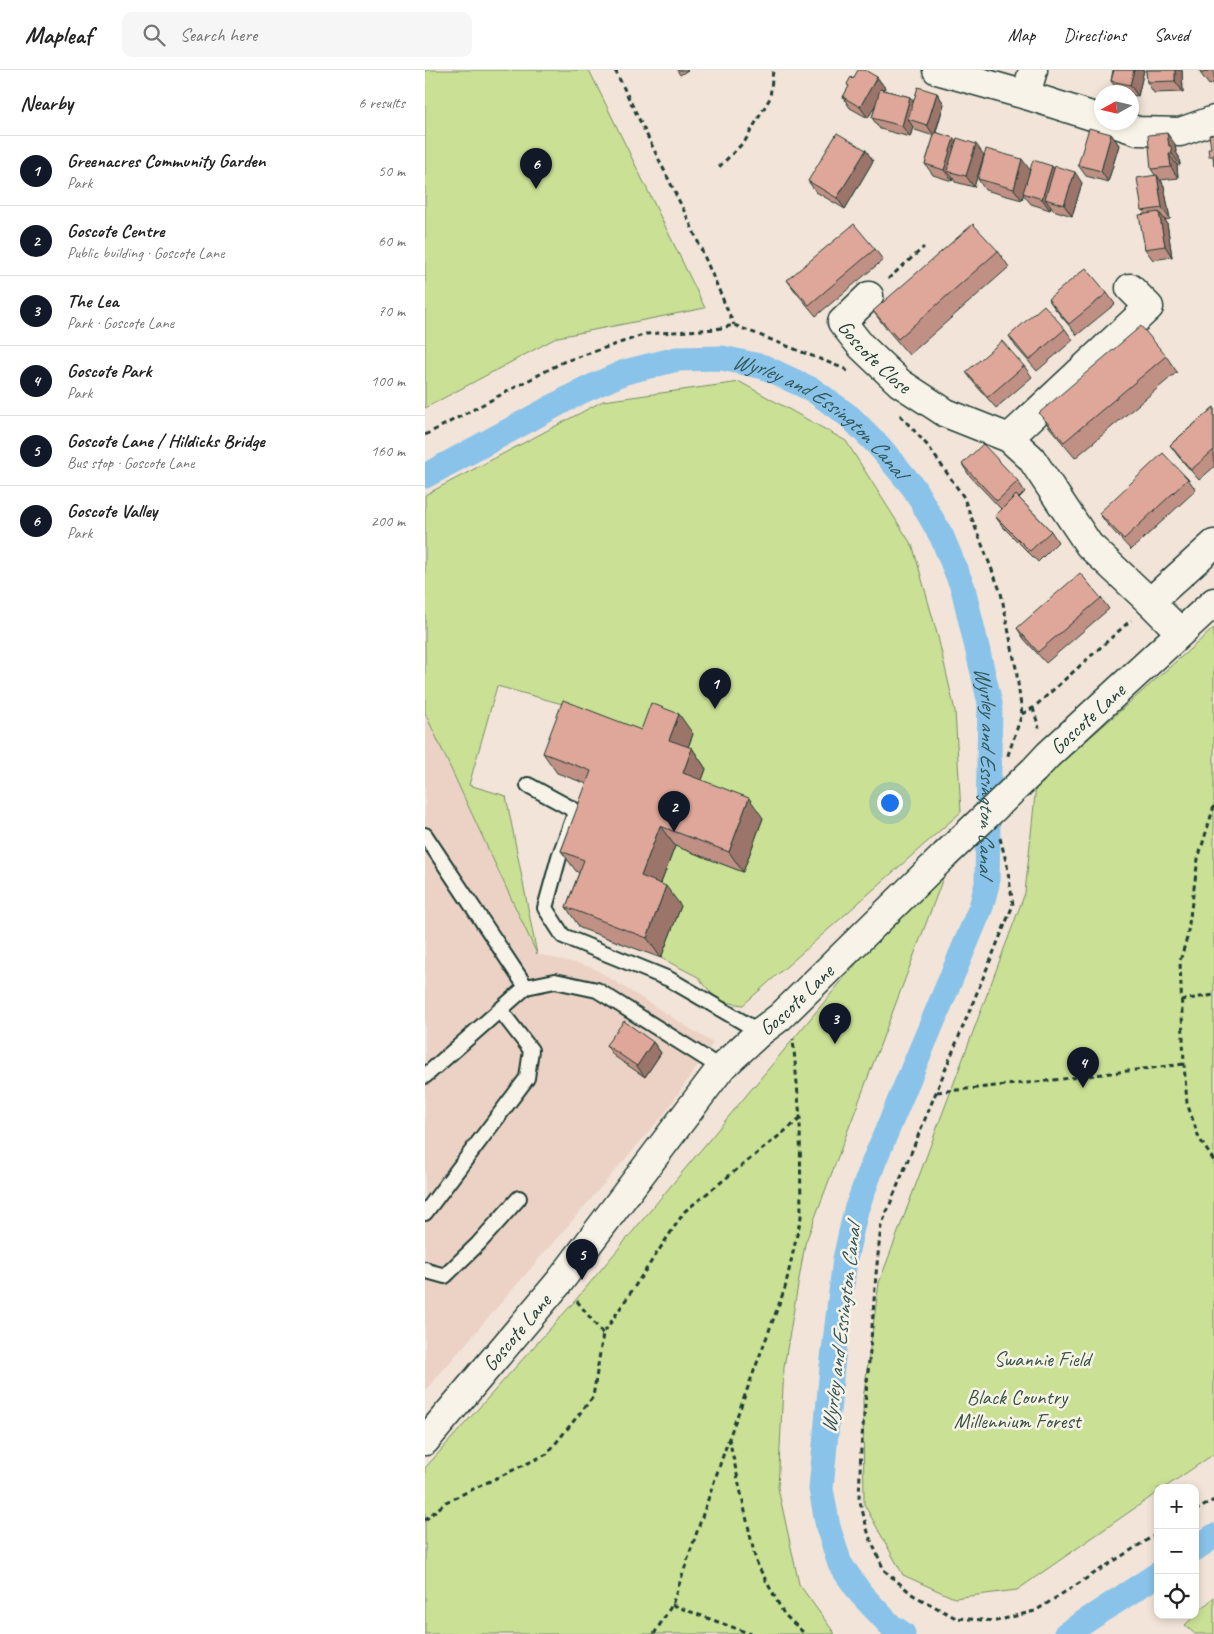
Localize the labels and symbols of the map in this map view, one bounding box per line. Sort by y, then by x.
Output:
north arrow [1094,85,1139,130]
pin: 6 [520,148,552,189]
street label: Goscote Close [832,315,916,400]
water label: Wyrley and Essington Canal [730,348,917,489]
water label: Wyrley and Essington Canal [967,664,1004,883]
pin: 1 [699,668,731,709]
street label: Goscote Lane [1044,677,1131,760]
your location [877,790,903,816]
pin: 2 [658,791,690,832]
street label: Goscote Lane [754,958,840,1041]
pin: 3 [819,1003,851,1044]
pin: 4 [1067,1047,1099,1088]
water label: Wyrley and Essington Canal [814,1216,869,1435]
pin: 5 [566,1239,598,1280]
street label: Goscote Lane [477,1288,557,1376]
park label: Swannie Field [994,1346,1094,1372]
park label: Black Country Millennium Forest [954,1384,1082,1434]

